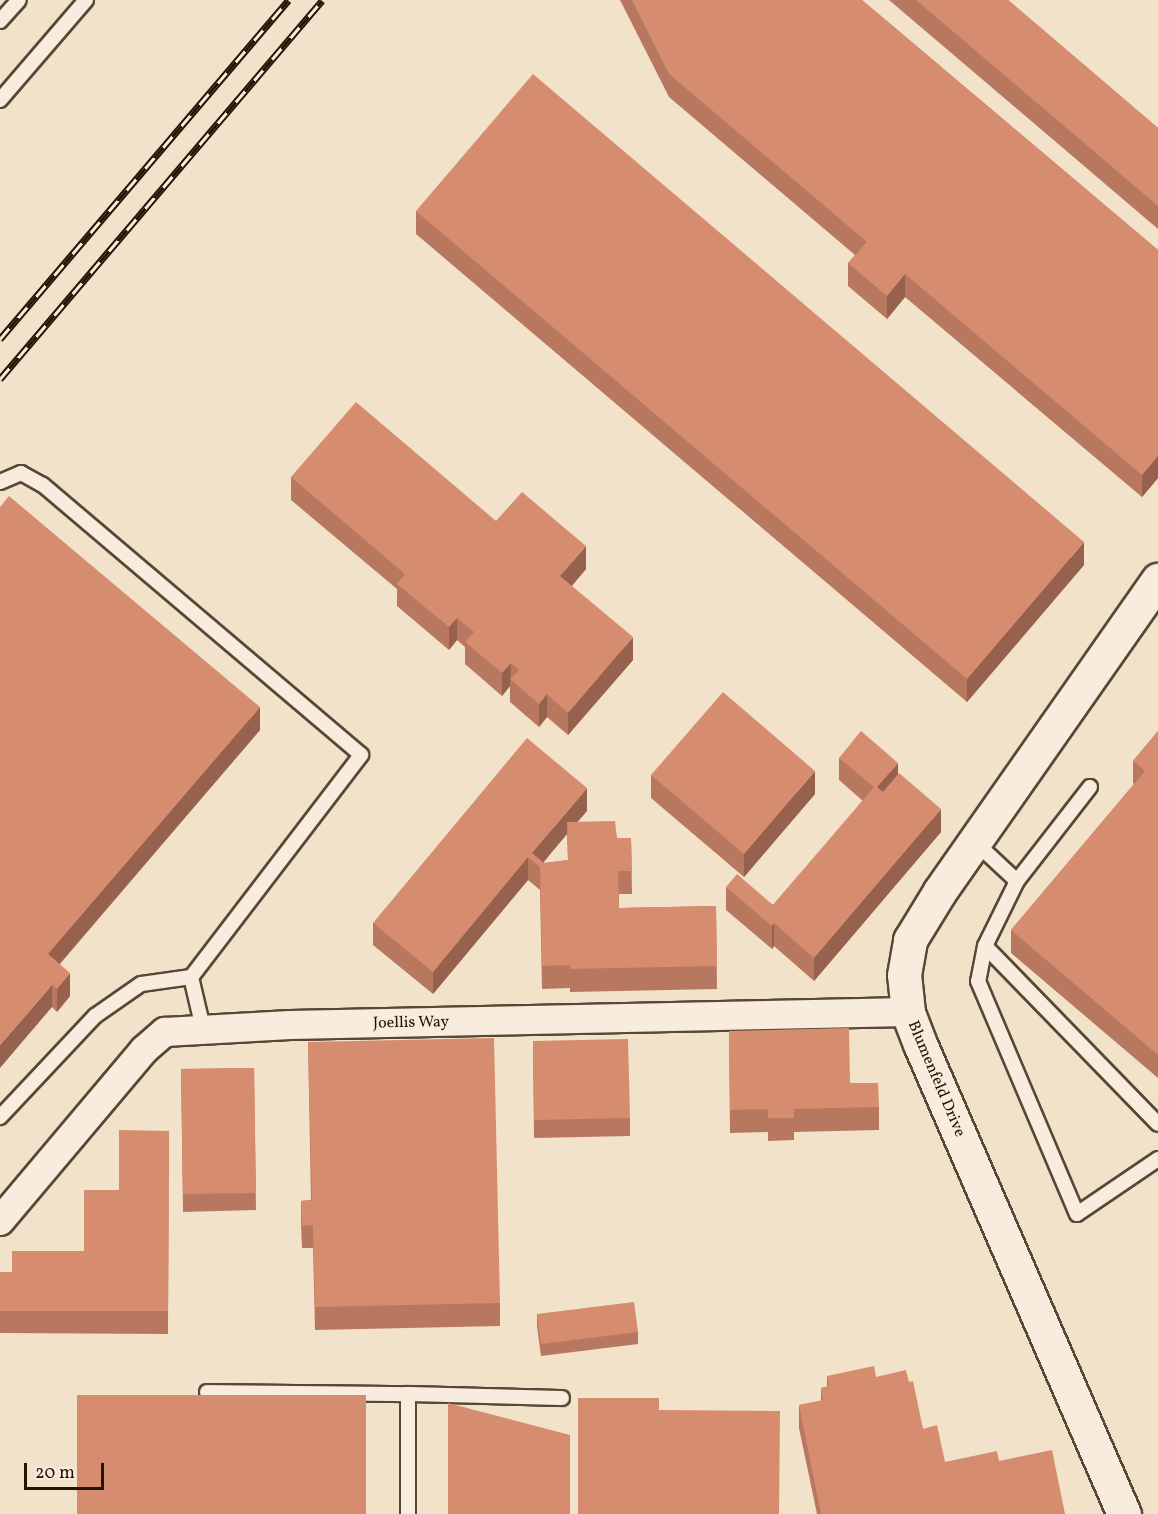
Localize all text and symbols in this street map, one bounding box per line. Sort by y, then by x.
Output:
street label: Joellis Way [372,1013,450,1033]
street label: Blumenfeld Drive [903,1018,969,1140]
scale bar [27,1451,106,1489]
text: 20 m [35,1461,75,1486]

